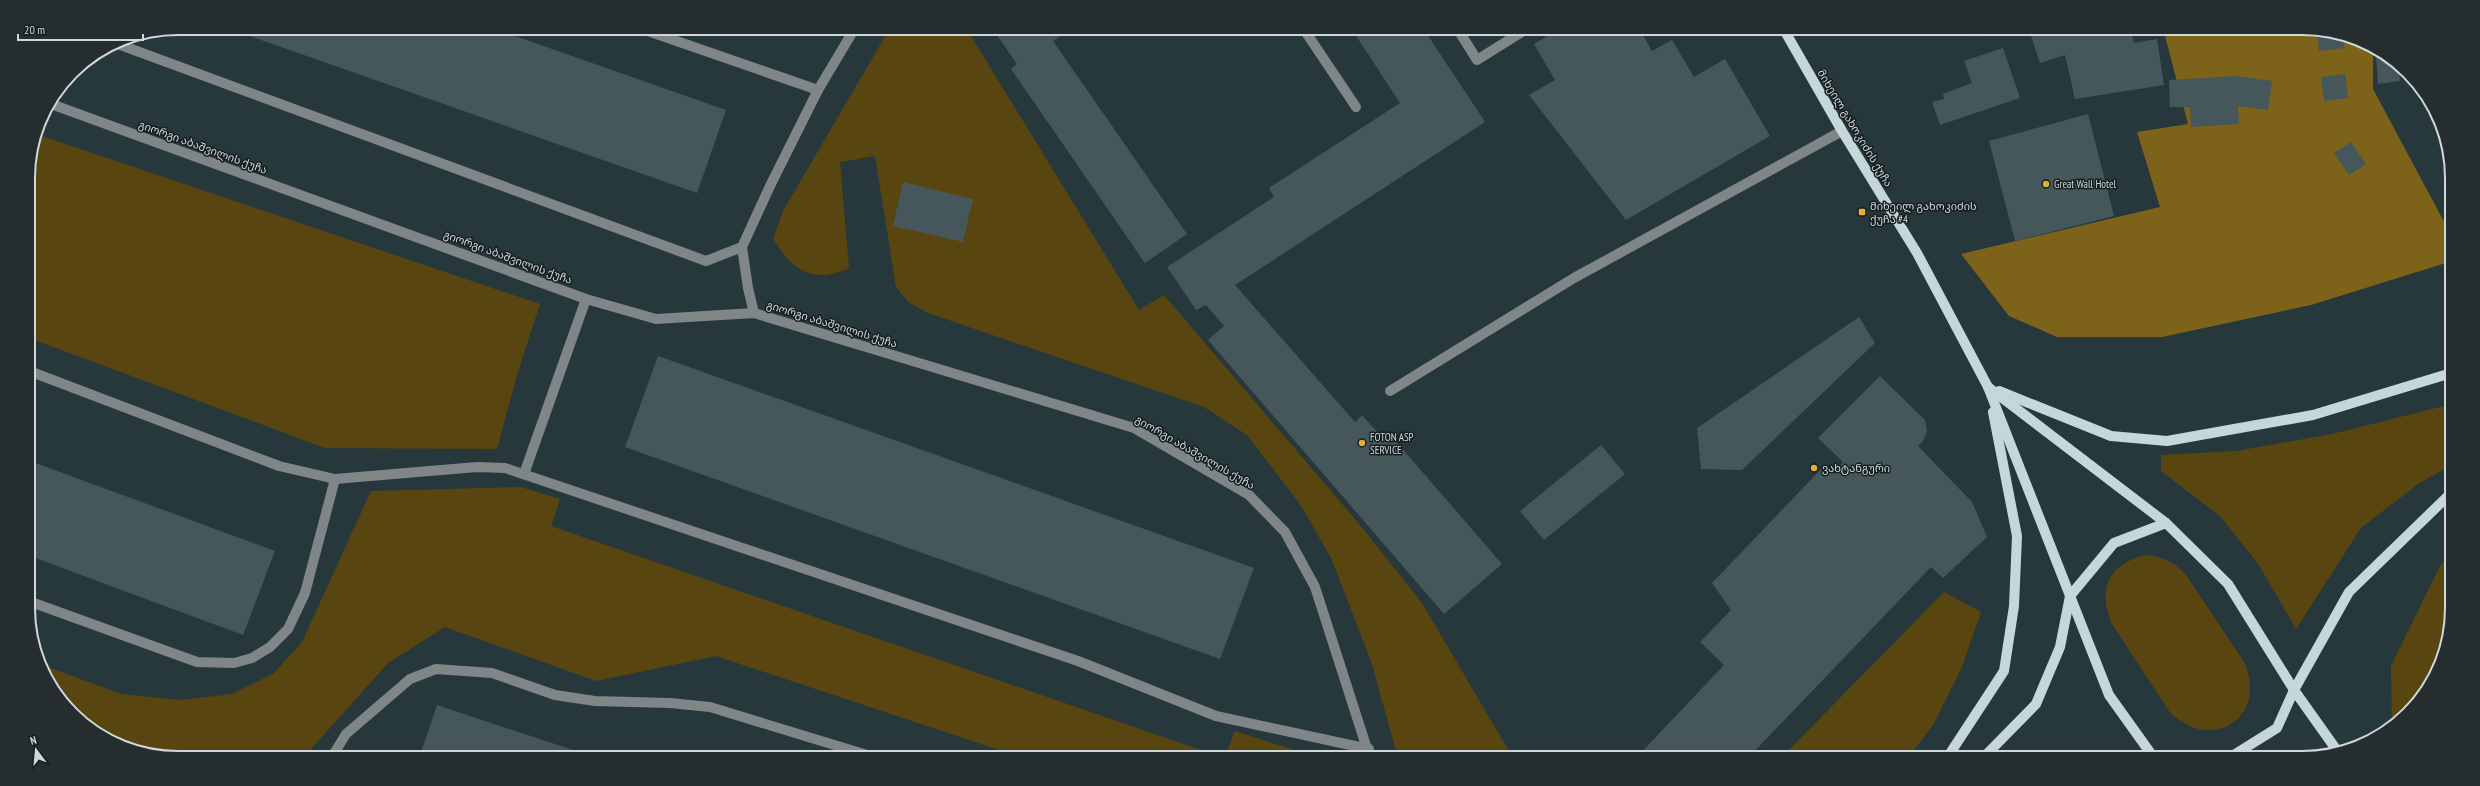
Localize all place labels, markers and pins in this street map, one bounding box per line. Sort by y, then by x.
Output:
place label: Great Wall Hotel [2054,177,2117,191]
marker: Great Wall Hotel [2041,179,2051,189]
place label: მიხეილ გახოკიძის ქუჩა #4 [1870,199,1977,226]
marker: მიხეილ გახოკიძის ქუჩა #4 [1857,207,1867,217]
place label: FOTON ASP SERVICE [1370,430,1414,457]
marker: FOTON ASP SERVICE [1357,438,1367,448]
place label: ვახტანგური [1822,461,1890,475]
marker: ვახტანგური [1809,463,1819,473]

